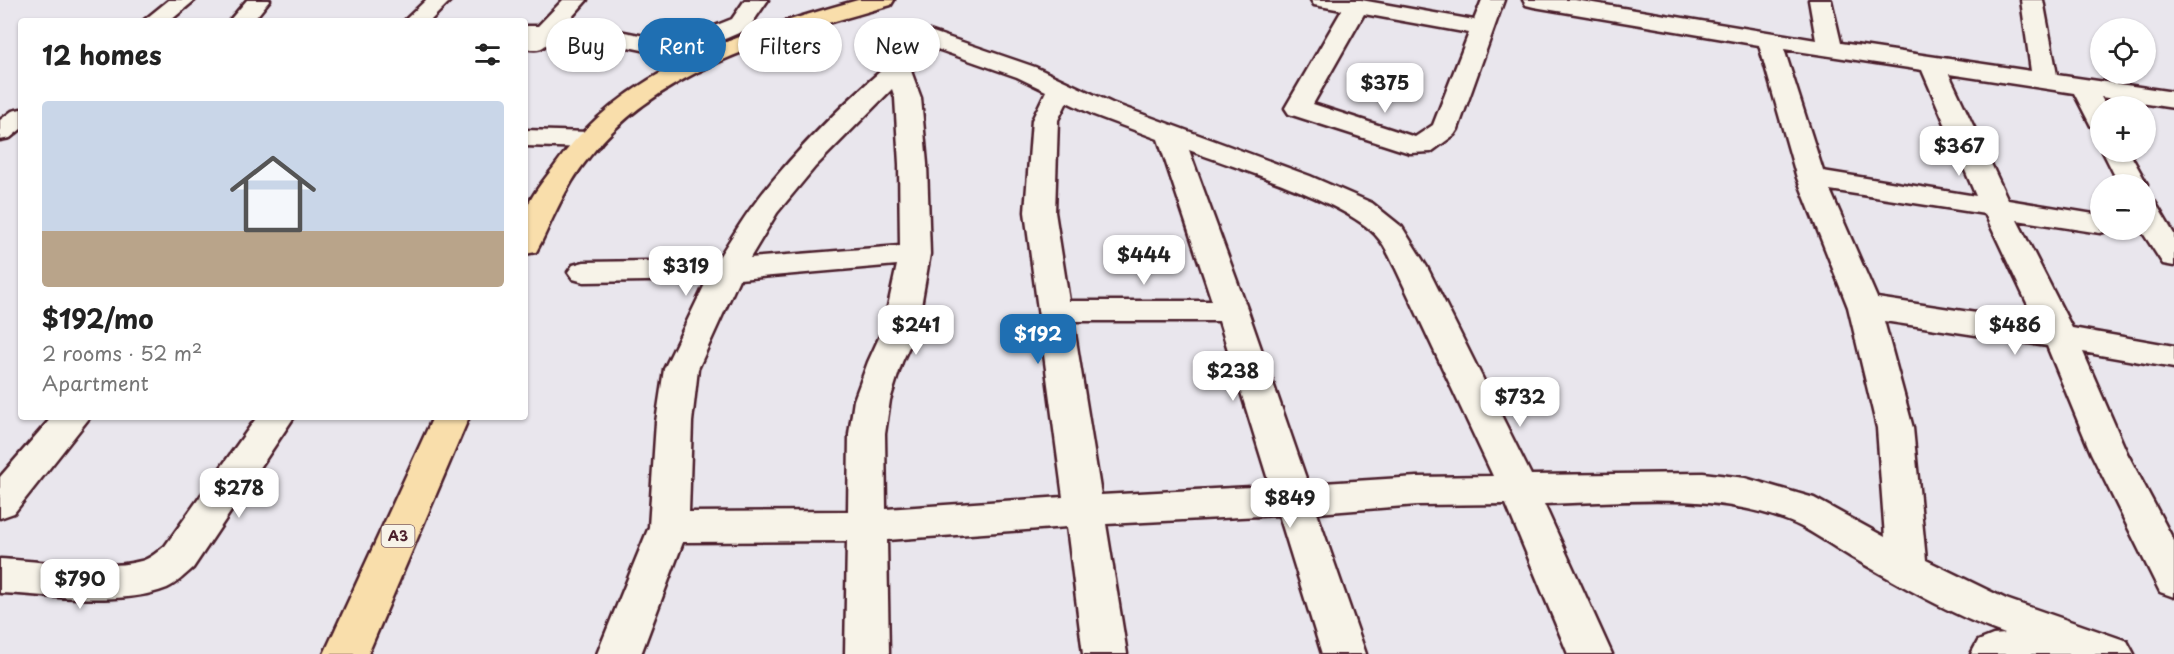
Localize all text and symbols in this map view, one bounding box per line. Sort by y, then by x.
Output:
chip: Buy [546,18,626,72]
chip: Rent [638,18,726,72]
chip: Filters [738,18,842,72]
chip: New [854,18,940,72]
map controls [2090,18,2156,240]
button: locate [2090,18,2156,84]
text: 12 homes [42,35,162,74]
icon: filters [471,38,504,71]
pin: $375 [1349,63,1421,114]
text: $375 [1361,67,1409,97]
button: + [2090,96,2156,162]
pin: $367 [1923,126,1995,177]
text: $367 [1934,130,1984,160]
icon: home [219,140,327,248]
button: − [2090,174,2156,240]
pin: $444 [1108,235,1180,286]
text: $444 [1117,239,1171,269]
pin: $319 [650,246,722,297]
text: $319 [663,250,709,280]
text: $192/mo [42,299,154,338]
pin: $241 [880,305,952,356]
pin: $486 [1979,305,2051,356]
text: $241 [892,309,940,339]
text: $486 [1989,309,2041,339]
pin: $192 [1002,314,1074,365]
text: $192 [1014,318,1062,348]
text: 2 rooms · 52 m² [42,338,202,368]
pin: $238 [1197,351,1269,402]
text: $238 [1207,355,1259,385]
text: Apartment [42,368,149,398]
pin: $732 [1484,377,1556,428]
text: $732 [1495,381,1545,411]
pin: $278 [203,468,275,519]
text: $278 [214,472,264,502]
pin: $849 [1254,478,1326,529]
text: $849 [1265,482,1315,512]
road number: A3 [382,525,414,547]
pin: $790 [44,559,116,610]
text: $790 [54,563,106,593]

